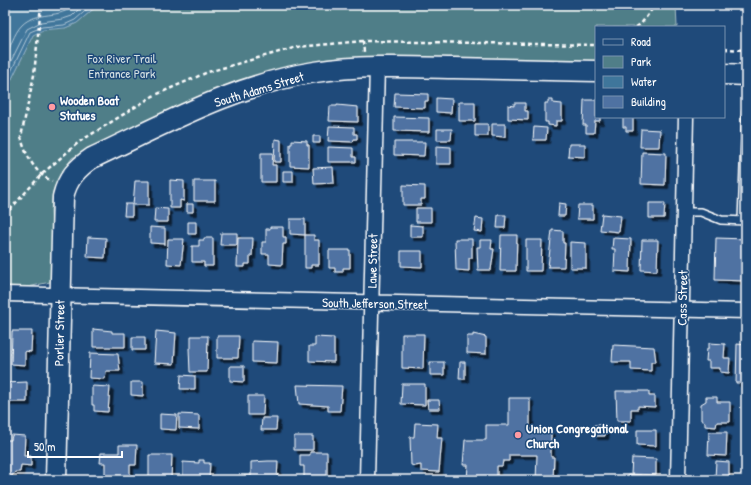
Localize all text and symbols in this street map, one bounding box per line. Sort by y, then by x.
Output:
legend [595,26,725,118]
text: Road [631,33,651,50]
park label: Fox River Trail Entrance Park [87,49,157,82]
text: Park [631,53,651,70]
street label: South Adams Street [212,67,307,111]
text: Water [631,73,657,90]
place label: Wooden Boat Statues [60,91,120,124]
text: Building [631,93,666,110]
marker: Wooden Boat Statues [47,102,57,112]
street label: Lawe Street [363,233,381,288]
street label: Cass Street [673,270,691,326]
street label: South Jefferson Street [322,293,429,313]
street label: Porlier Street [49,299,69,366]
place label: Union Congregational Church [526,419,629,452]
marker: Union Congregational Church [513,430,523,440]
scale bar [28,433,122,459]
text: 50 m [34,438,55,455]

